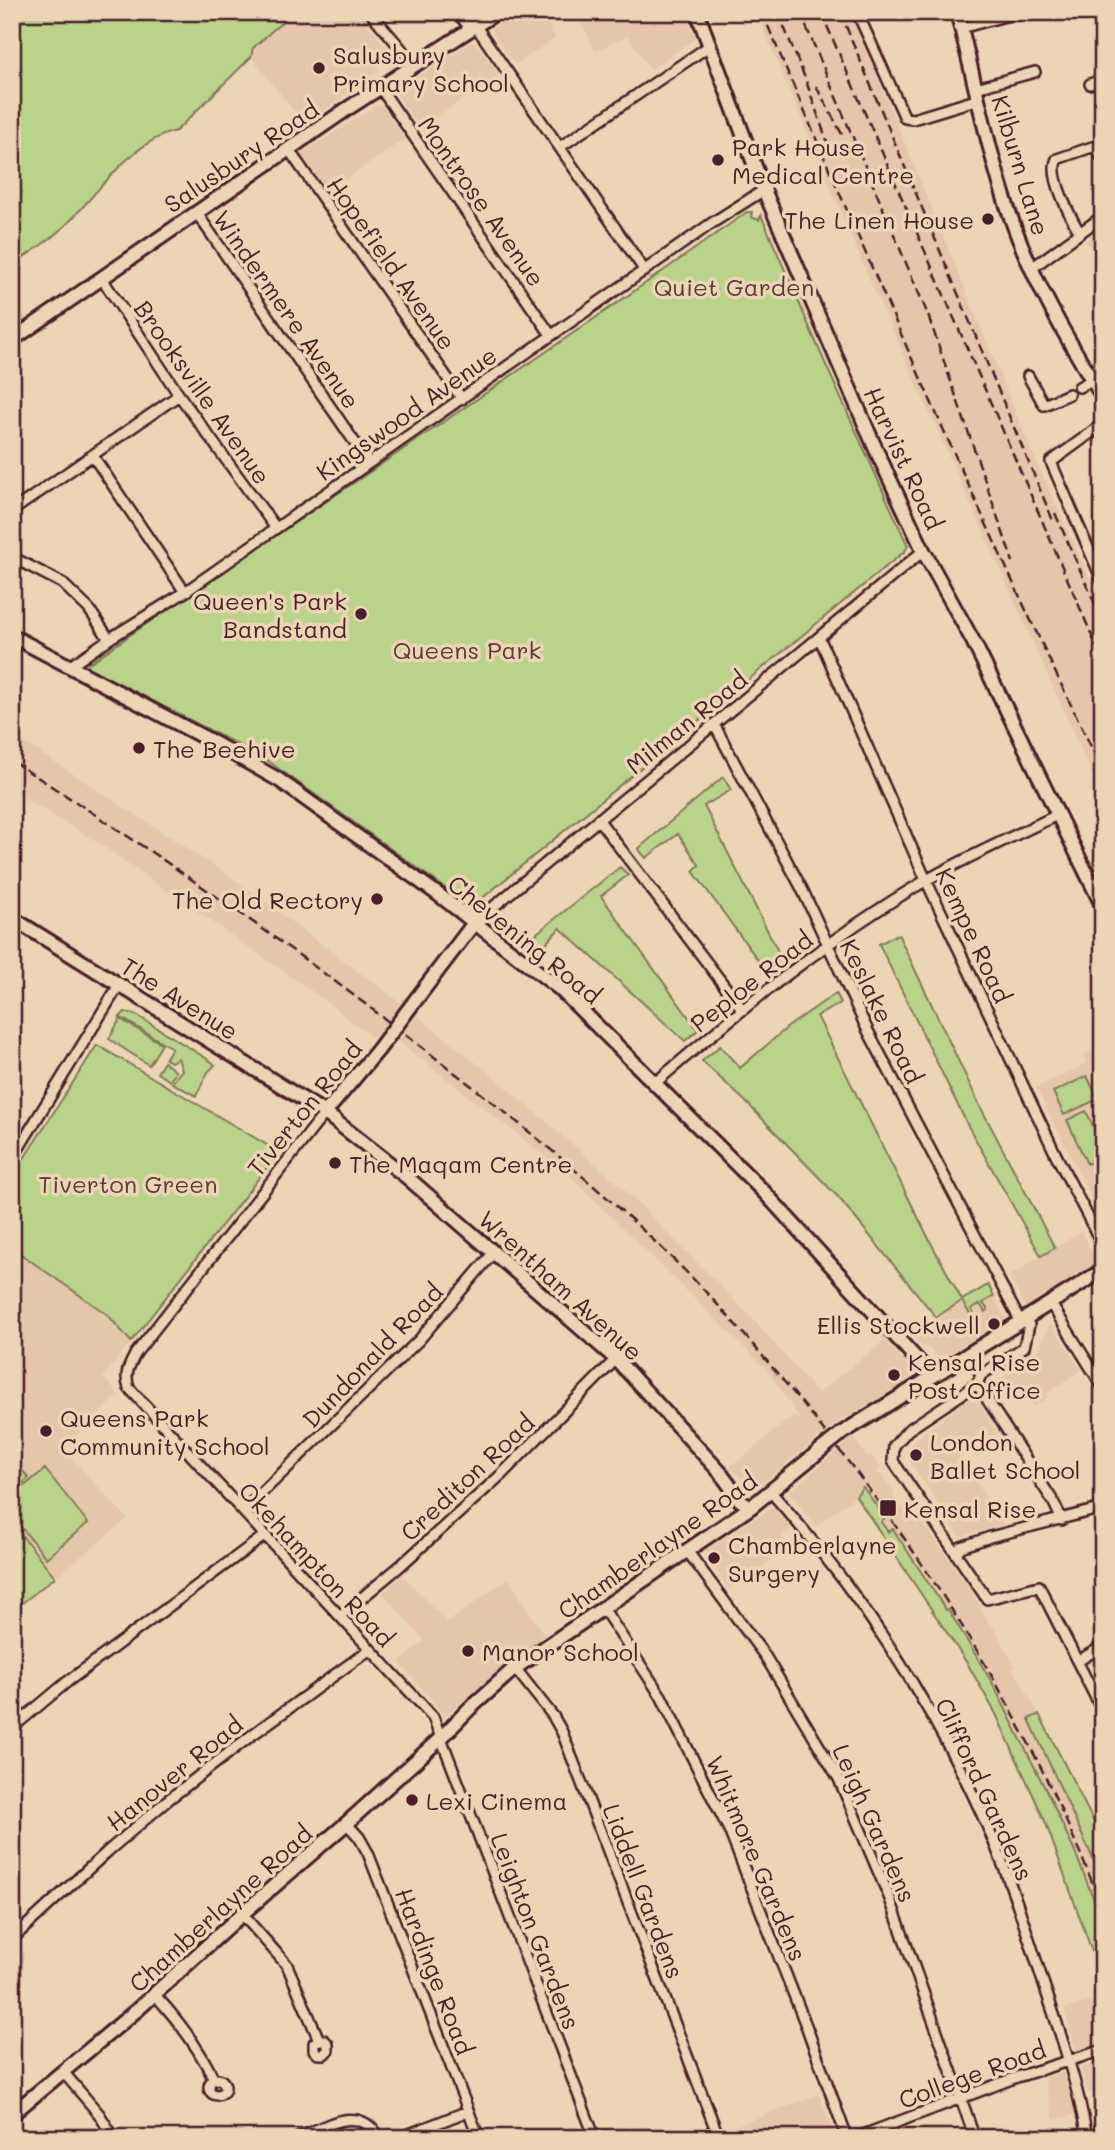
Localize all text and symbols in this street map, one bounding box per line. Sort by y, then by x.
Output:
place label: Salusbury Primary School [333,39,509,98]
marker: Salusbury Primary School [311,60,327,76]
street label: Kilburn Lane [985,91,1057,239]
street label: Salusbury Road [158,93,324,219]
street label: Montrose Avenue [412,110,552,292]
place label: Park House Medical Centre [732,131,914,190]
marker: Park House Medical Centre [710,152,726,168]
street label: Hopefield Avenue [321,170,463,356]
street label: Windermere Avenue [207,204,367,414]
place label: The Linen House [784,204,974,235]
marker: The Linen House [980,211,996,227]
park label: Quiet Garden [654,271,814,302]
street label: Brooksville Avenue [128,294,278,490]
street label: Kingswood Avenue [310,339,502,487]
street label: Harvist Road [857,382,951,534]
place label: Queen's Park Bandstand [193,585,347,644]
marker: Queen's Park Bandstand [353,606,369,622]
park label: Queens Park [393,634,541,665]
street label: Milman Road [619,664,753,780]
place label: The Beehive [153,733,296,764]
marker: The Beehive [131,740,147,756]
street label: Kempe Road [929,862,1019,1008]
street label: Chevening Road [442,868,608,1010]
place label: The Old Rectory [172,884,363,915]
marker: The Old Rectory [369,891,385,907]
street label: Peploe Road [684,924,818,1038]
street label: Keslake Road [834,934,930,1088]
street label: The Avenue [116,950,244,1046]
street label: Tiverton Road [240,1034,368,1182]
place label: The Maqam Centre [349,1148,572,1179]
marker: The Maqam Centre [327,1155,343,1171]
park label: Tiverton Green [39,1168,217,1199]
street label: Wrentham Avenue [473,1203,649,1367]
street label: Dundonald Road [295,1276,449,1434]
place label: Ellis Stockwell [817,1309,980,1340]
marker: Ellis Stockwell [986,1316,1002,1332]
place label: Kensal Rise Post Office [908,1346,1041,1405]
marker: Kensal Rise Post Office [886,1367,902,1383]
place label: Queens Park Community School [60,1402,270,1461]
street label: Crediton Road [393,1407,541,1547]
marker: Queens Park Community School [38,1423,54,1439]
place label: London Ballet School [930,1426,1081,1485]
marker: London Ballet School [908,1447,924,1463]
street label: Chamberlayne Road [551,1465,763,1625]
street label: Okehampton Road [232,1475,402,1653]
place label: Kensal Rise [904,1493,1036,1524]
marker: Kensal Rise [878,1498,898,1518]
place label: Chamberlayne Surgery [728,1529,897,1588]
marker: Chamberlayne Surgery [706,1550,722,1566]
place label: Manor School [482,1636,639,1667]
marker: Manor School [460,1643,476,1659]
street label: Clifford Gardens [929,1693,1041,1885]
street label: Hanover Road [99,1709,249,1837]
street label: Leigh Gardens [826,1739,924,1907]
street label: Whitmore Gardens [700,1751,814,1965]
place label: Lexi Cinema [426,1785,567,1816]
marker: Lexi Cinema [404,1792,420,1808]
street label: Liddell Gardens [596,1799,692,1983]
street label: Chamberlayne Road [122,1817,318,1999]
street label: Leighton Gardens [484,1828,588,2034]
street label: Hardinge Road [389,1883,481,2059]
street label: College Road [894,2033,1050,2115]

